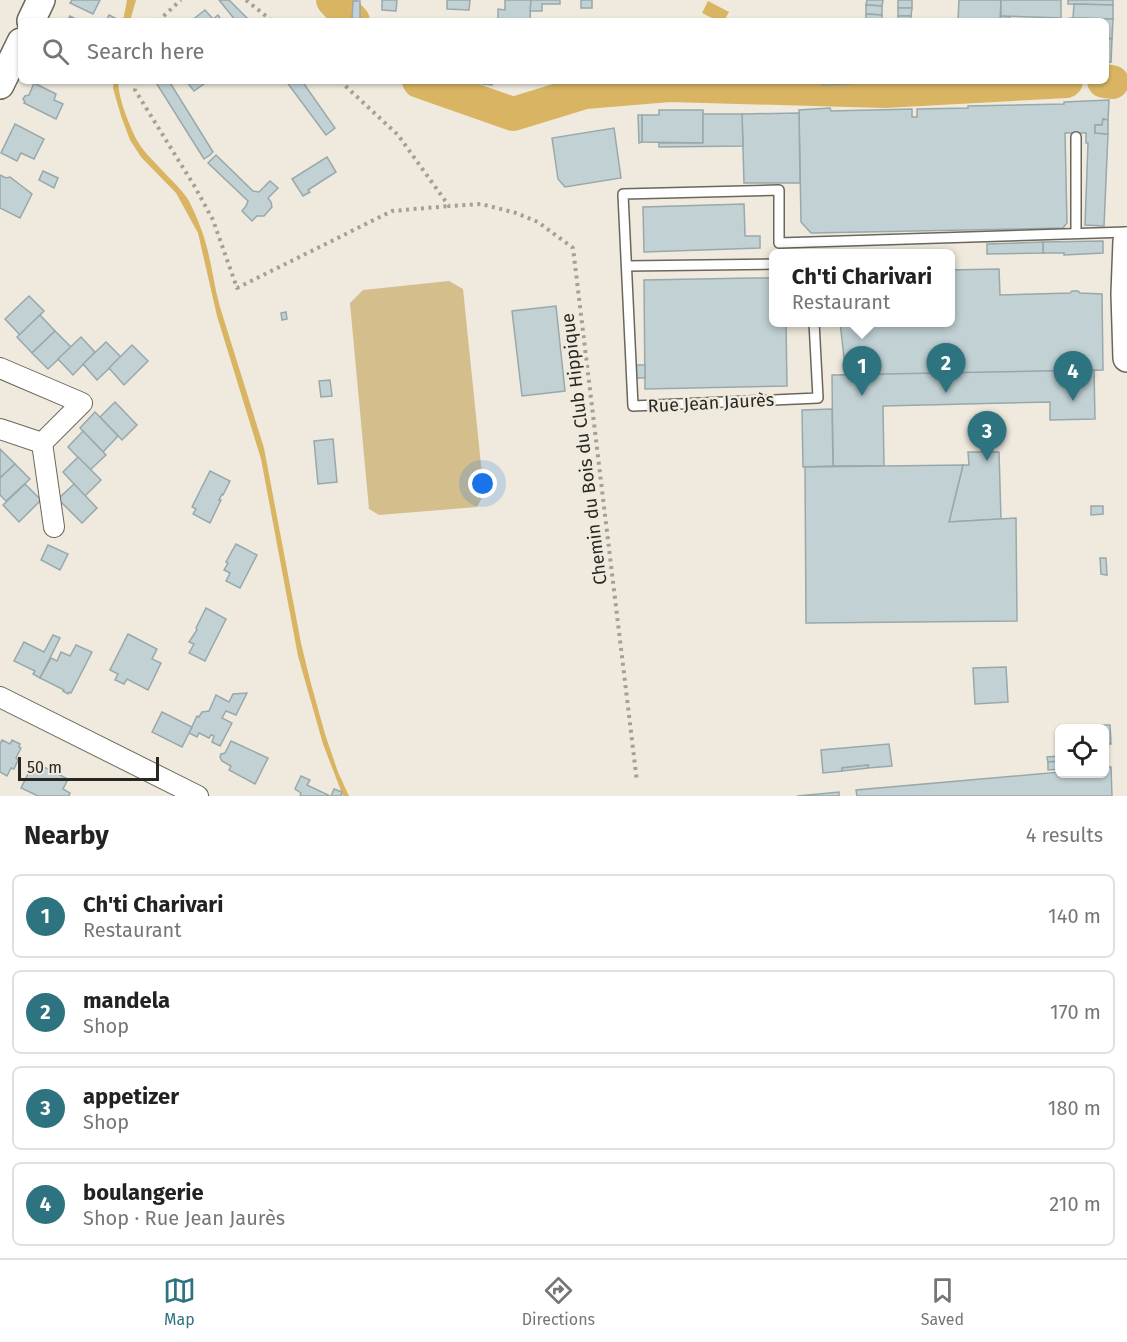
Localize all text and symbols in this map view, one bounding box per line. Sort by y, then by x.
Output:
search box [18,18,1109,84]
icon: search [39,35,72,68]
text: Search here [87,38,205,65]
popup [769,249,955,327]
text: Ch'ti Charivari [792,263,932,290]
text: Restaurant [792,290,890,314]
street label: Chemin du Bois du Club Hippique [556,312,612,586]
pin: 2 [926,344,966,393]
pin: 1 [842,346,882,396]
pin: 4 [1054,352,1092,401]
street label: Rue Jean Jaurès [647,389,775,417]
pin: 3 [968,412,1006,461]
your location [468,469,497,498]
map controls [1055,724,1109,778]
button: locate [1055,724,1109,778]
scale bar [18,754,159,782]
text: 50 m [27,758,62,777]
text: Nearby [24,820,109,851]
text: 4 results [1026,823,1103,847]
text: Ch'ti Charivari [83,891,223,918]
text: 1 [41,904,50,928]
text: 140 m [1048,904,1101,928]
text: Restaurant [83,918,181,942]
text: mandela [83,987,170,1014]
text: 2 [40,1000,51,1024]
text: 170 m [1050,1000,1101,1024]
text: Shop [83,1014,129,1038]
text: appetizer [83,1083,179,1110]
text: 3 [40,1096,51,1120]
text: 180 m [1048,1096,1101,1120]
text: Shop [83,1110,129,1134]
text: boulangerie [83,1179,204,1206]
text: 4 [40,1192,51,1216]
text: 210 m [1049,1192,1101,1216]
text: Shop · Rue Jean Jaurès [83,1206,285,1230]
tab: Map [163,1274,196,1329]
tab: Directions [522,1274,595,1329]
tab: Saved [921,1274,964,1329]

